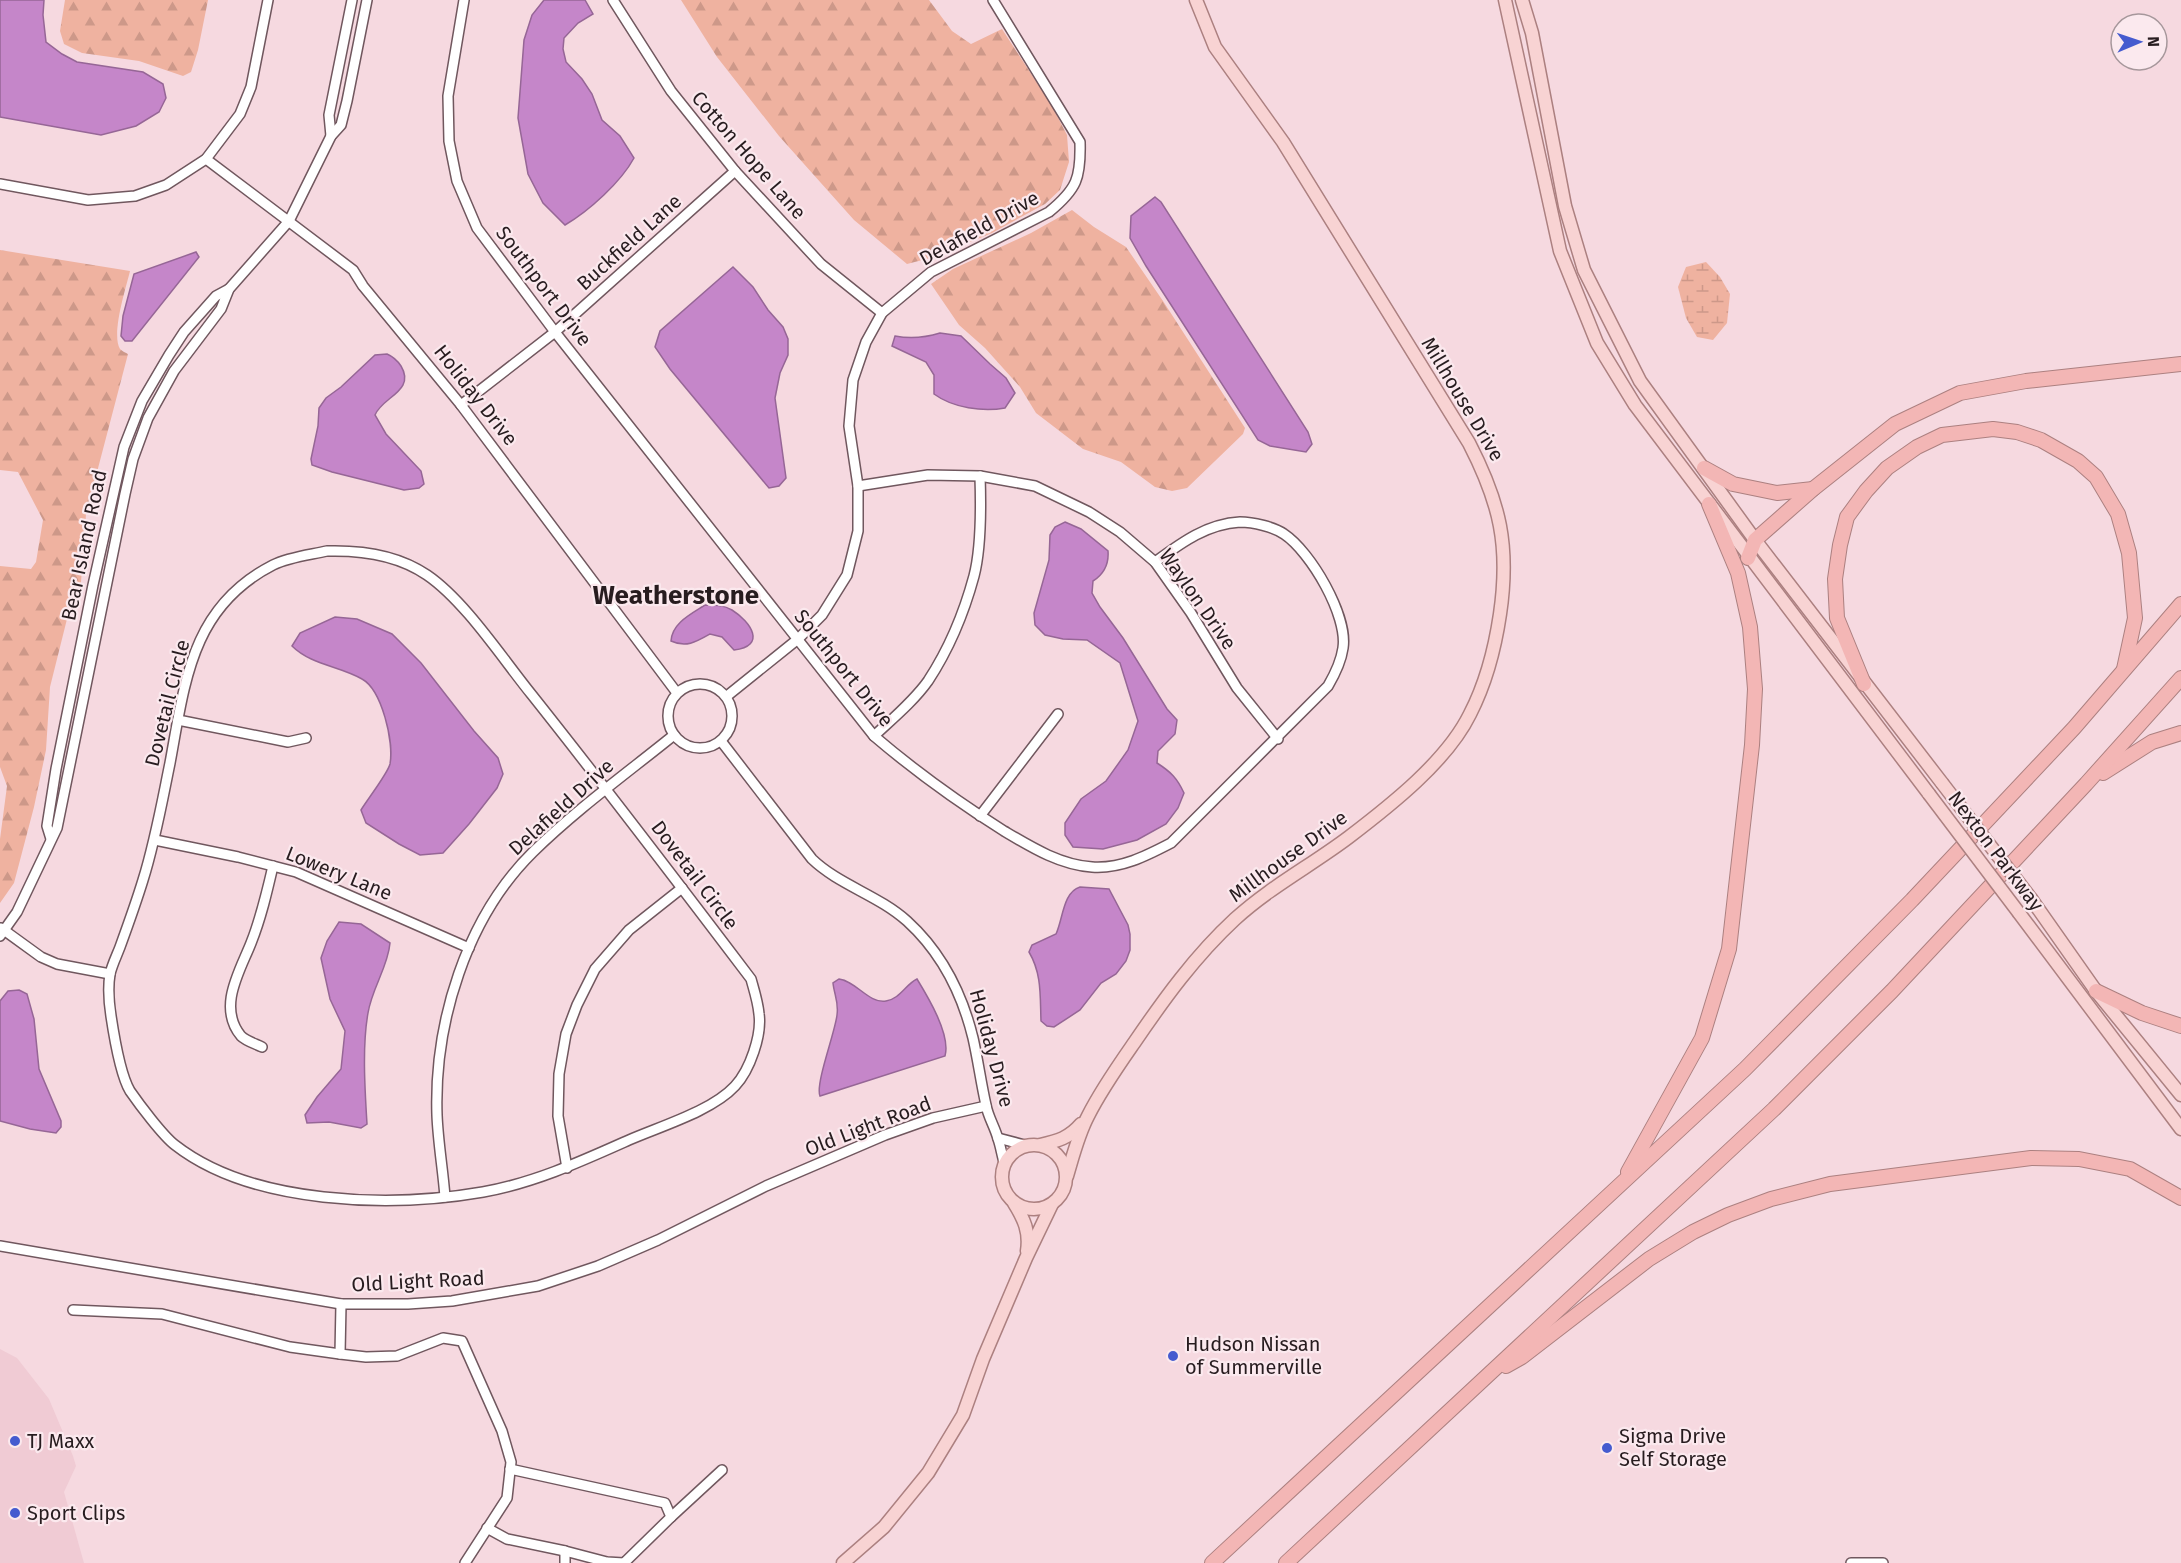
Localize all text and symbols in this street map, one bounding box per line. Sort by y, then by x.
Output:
north arrow [2109,12,2169,72]
text: N [2144,36,2163,47]
street label: Cotton Hope Lane [687,86,811,224]
street label: Delafield Drive [915,185,1043,271]
street label: Buckfield Lane [572,189,686,295]
street label: Southport Drive [491,221,597,351]
street label: Millhouse Drive [1417,333,1509,465]
street label: Holiday Drive [429,340,523,450]
street label: Bear Island Road [56,467,112,623]
street label: Waylon Drive [1154,544,1242,654]
district label: Weatherstone [593,580,759,611]
street label: Southport Drive [789,605,899,731]
street label: Dovetail Circle [140,637,194,769]
street label: Delafield Drive [504,754,618,860]
street label: Nexton Parkway [1943,786,2049,916]
street label: Millhouse Drive [1224,805,1352,907]
street label: Dovetail Circle [646,816,744,934]
street label: Lowery Lane [282,841,396,905]
street label: Holiday Drive [965,986,1019,1110]
street label: Old Light Road [802,1091,934,1161]
street label: Old Light Road [351,1266,485,1296]
place label: Hudson Nissan of Summerville [1185,1332,1322,1379]
marker: Hudson Nissan of Summerville [1166,1349,1180,1363]
place label: Sigma Drive Self Storage [1619,1424,1727,1471]
place label: TJ Maxx [27,1429,95,1453]
marker: TJ Maxx [8,1434,22,1448]
marker: Sigma Drive Self Storage [1600,1441,1614,1455]
place label: Sport Clips [27,1501,125,1525]
marker: Sport Clips [8,1506,22,1520]

